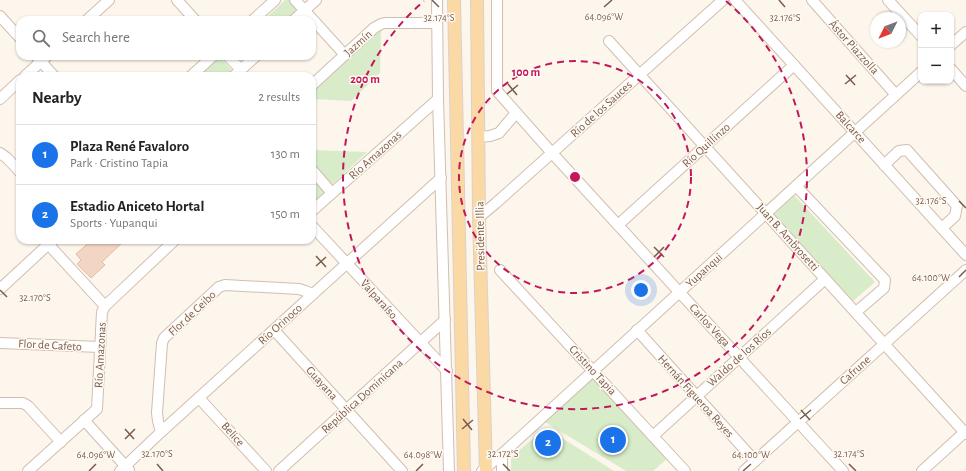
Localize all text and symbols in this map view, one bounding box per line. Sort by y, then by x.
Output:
text: 64.096°W [585,12,623,22]
north arrow [870,12,906,48]
map controls [918,12,954,84]
button: + [918,12,954,48]
text: 32.174°S [423,13,455,23]
text: 32.176°S [770,13,801,23]
search box [16,16,316,60]
street label: Ástor Piazzolla [827,17,882,77]
icon: search [30,27,52,49]
street label: Jazmín [342,28,374,58]
text: Search here [62,30,130,45]
button: − [918,48,954,84]
text: 100 m [512,66,540,78]
text: 200 m [350,73,380,85]
street label: Río de los Sauces [568,78,634,140]
text: Nearby [32,89,82,106]
text: 2 results [258,91,300,104]
street label: Balcarce [834,109,868,145]
street label: Río Quillinzo [680,120,733,170]
street label: Río Amazonas [346,128,404,182]
text: Plaza René Favaloro [70,139,189,154]
text: 1 [43,148,47,161]
text: 130 m [271,148,300,161]
text: Park · Cristino Tapia [70,157,168,170]
centre of rings [568,170,582,184]
text: 32.176°S [916,196,947,206]
text: Estadio Aniceto Hortal [70,199,204,214]
street label: Presidente Illia [473,201,487,271]
street label: Juan B. Ambrosetti [755,201,821,273]
text: 2 [42,208,48,221]
text: 150 m [271,208,300,221]
text: Sports · Yupanqui [70,217,158,230]
street label: Yupanqui [683,251,725,289]
text: 64.100°W [912,273,950,283]
street label: Valparaíso [358,277,400,321]
your location [631,280,651,300]
street label: Flor de Ceibo [166,288,218,338]
text: 32.170°S [19,293,51,303]
street label: Río Orinoco [256,301,304,347]
street label: Carlos Vega [687,301,733,349]
street label: Río Amazonas [92,322,108,388]
street label: Waldo de los Ríos [705,325,773,389]
street label: Flor de Cafeto [18,337,82,353]
street label: Cristino Tapia [567,343,619,398]
street label: Hernán Figueroa Reyes [655,352,736,440]
street label: Cafrune [837,353,873,387]
street label: República Dominicana [319,356,405,436]
street label: Guayana [303,364,340,403]
street label: Belice [219,420,247,448]
pin: 1 [600,425,626,455]
pin: 2 [535,428,561,458]
text: 32.170°S [141,449,173,459]
text: 32.172°S [488,449,519,459]
text: 32.174°S [833,449,865,459]
text: 64.096°W [77,450,115,460]
text: 64.098°W [404,450,442,460]
text: 64.100°W [732,450,770,460]

